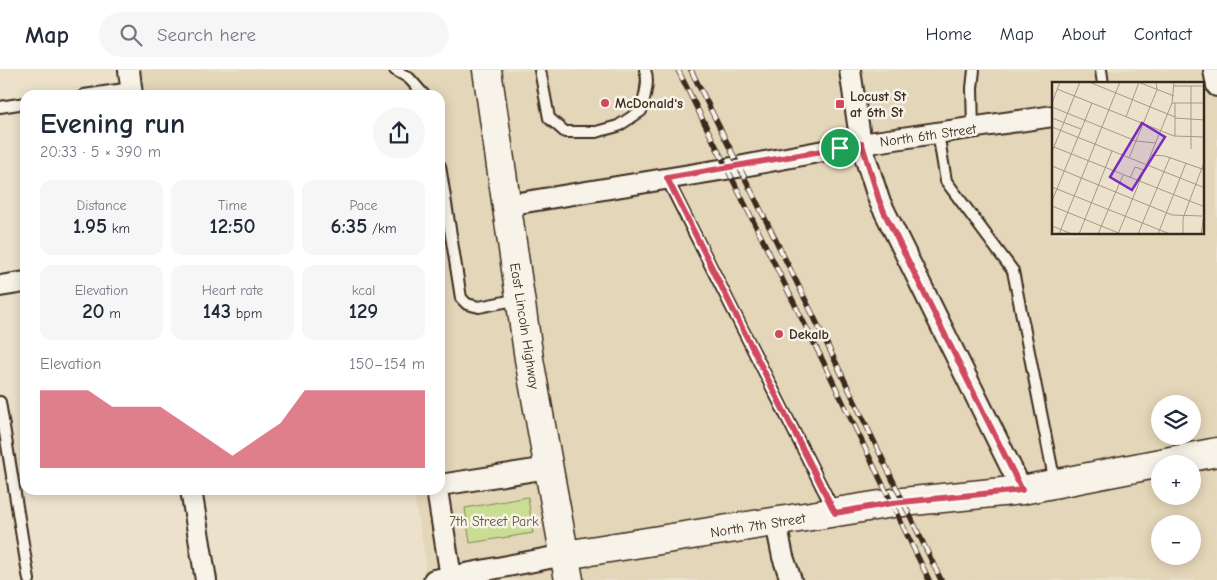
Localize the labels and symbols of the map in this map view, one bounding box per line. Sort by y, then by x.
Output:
inset map [1052,82,1204,235]
place label: Locust St at 6th St [850,88,906,121]
place label: McDonald's [615,95,683,112]
marker: McDonald's [599,97,611,109]
marker: Locust St at 6th St [834,98,846,110]
street label: North 6th Street [879,120,978,151]
pin [819,127,861,169]
street label: East Lincoln Highway [506,262,543,391]
place label: Dekalb [789,326,829,343]
marker: Dekalb [773,328,785,340]
street label: North 7th Street [709,509,808,541]
park label: 7th Street Park [449,513,539,530]

